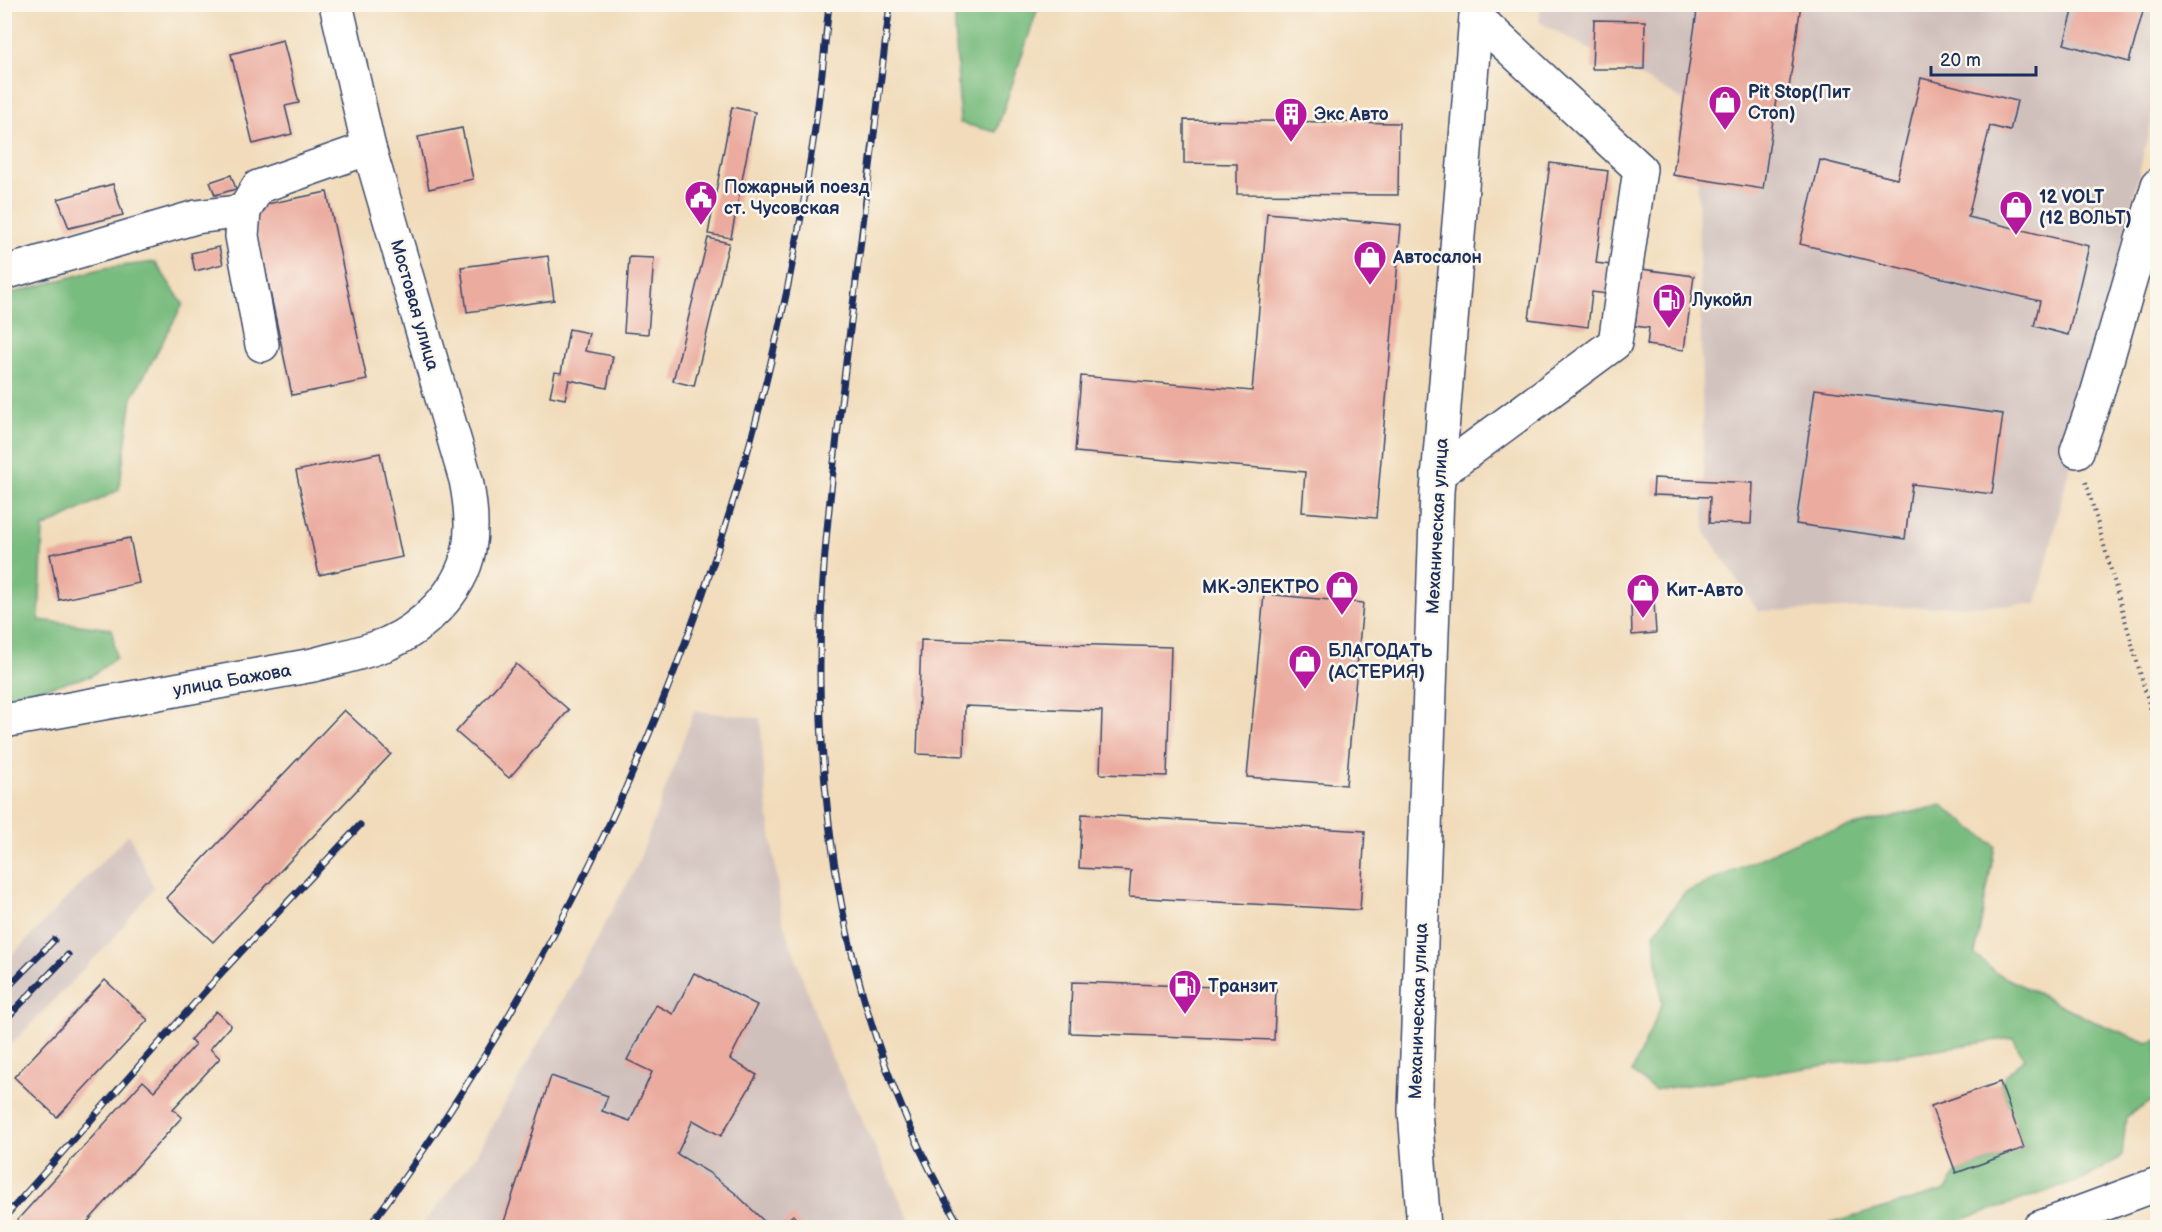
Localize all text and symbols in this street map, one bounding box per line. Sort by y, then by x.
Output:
scale bar [1931,39,2036,77]
text: 20 m [1940,50,1981,71]
place label: Pit Stop(Пит Стоп) [1748,82,1851,124]
shop icon: Pit Stop(Пит Стоп) [1707,84,1743,131]
building icon: Экс Авто [1273,96,1309,143]
place label: Экс Авто [1314,104,1389,125]
place label: Пожарный поезд ст. Чусовская [724,177,870,219]
public building icon: Пожарный поезд ст. Чусовская [683,179,719,226]
place label: 12 VOLT (12 ВОЛЬТ) [2039,187,2132,229]
shop icon: 12 VOLT (12 ВОЛЬТ) [1998,189,2034,236]
street label: Мостовая улица [386,237,443,373]
shop icon: Автосалон [1352,239,1388,286]
place label: Автосалон [1392,247,1482,268]
fuel station icon: Лукойл [1651,282,1687,329]
place label: Лукойл [1691,290,1752,311]
street label: Механическая улица [1422,437,1453,615]
shop icon: МК-ЭЛЕКТРО [1324,569,1360,616]
shop icon: Кит-Авто [1625,572,1661,619]
place label: МК-ЭЛЕКТРО [1202,577,1319,598]
place label: Кит-Авто [1666,580,1743,601]
place label: БЛАГОДАТЬ (АСТЕРИЯ) [1328,641,1433,683]
shop icon: БЛАГОДАТЬ (АСТЕРИЯ) [1287,643,1323,690]
street label: улица Бажова [171,660,293,701]
street label: Механическая улица [1405,922,1432,1100]
fuel station icon: Транзит [1167,968,1203,1015]
place label: Транзит [1208,976,1278,997]

